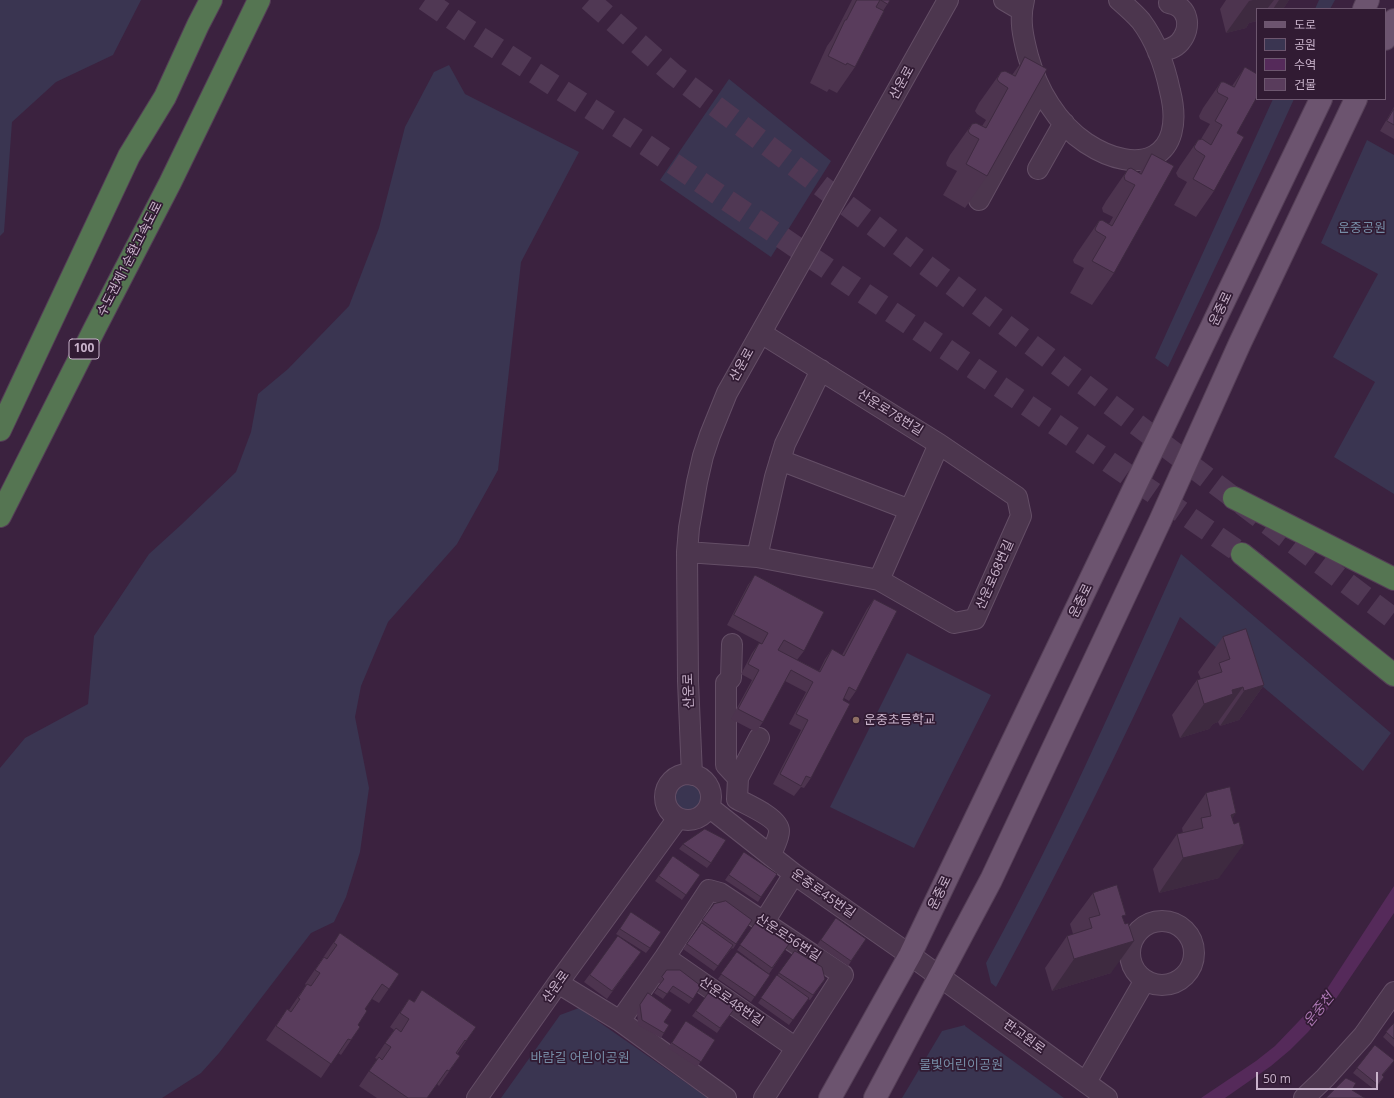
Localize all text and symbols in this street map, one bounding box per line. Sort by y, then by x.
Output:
legend [1256,8,1386,100]
text: 도로 [1294,16,1316,33]
text: 공원 [1294,36,1316,53]
text: 수역 [1294,56,1316,73]
street label: 산운로 [886,64,918,102]
text: 건물 [1294,76,1316,93]
street label: 수도권제1순환고속도로 [94,199,166,319]
park label: 운중공원 [1338,220,1386,236]
street label: 운중로 [1206,289,1236,329]
road number: 100 [69,339,99,359]
street label: 산운로 [726,346,758,384]
street label: 산운로78번길 [854,387,926,439]
street label: 산운로68번길 [973,538,1017,612]
street label: 운중로 [1066,581,1096,621]
street label: 산운로 [681,673,697,709]
place label: 운중초등학교 [864,712,936,728]
marker: 운중초등학교 [851,715,861,725]
street label: 운중로45번길 [788,866,858,922]
street label: 운중로 [925,873,955,913]
street label: 산운로56번길 [752,911,824,965]
street label: 산운로 [539,968,573,1006]
street label: 산운로48번길 [696,974,766,1030]
water label: 운중천 [1300,990,1338,1030]
street label: 판교원로 [1000,1017,1048,1057]
park label: 바람길 어린이공원 [530,1050,630,1066]
park label: 물빛어린이공원 [919,1057,1003,1073]
scale bar [1258,1064,1380,1090]
text: 50 m [1263,1070,1291,1087]

